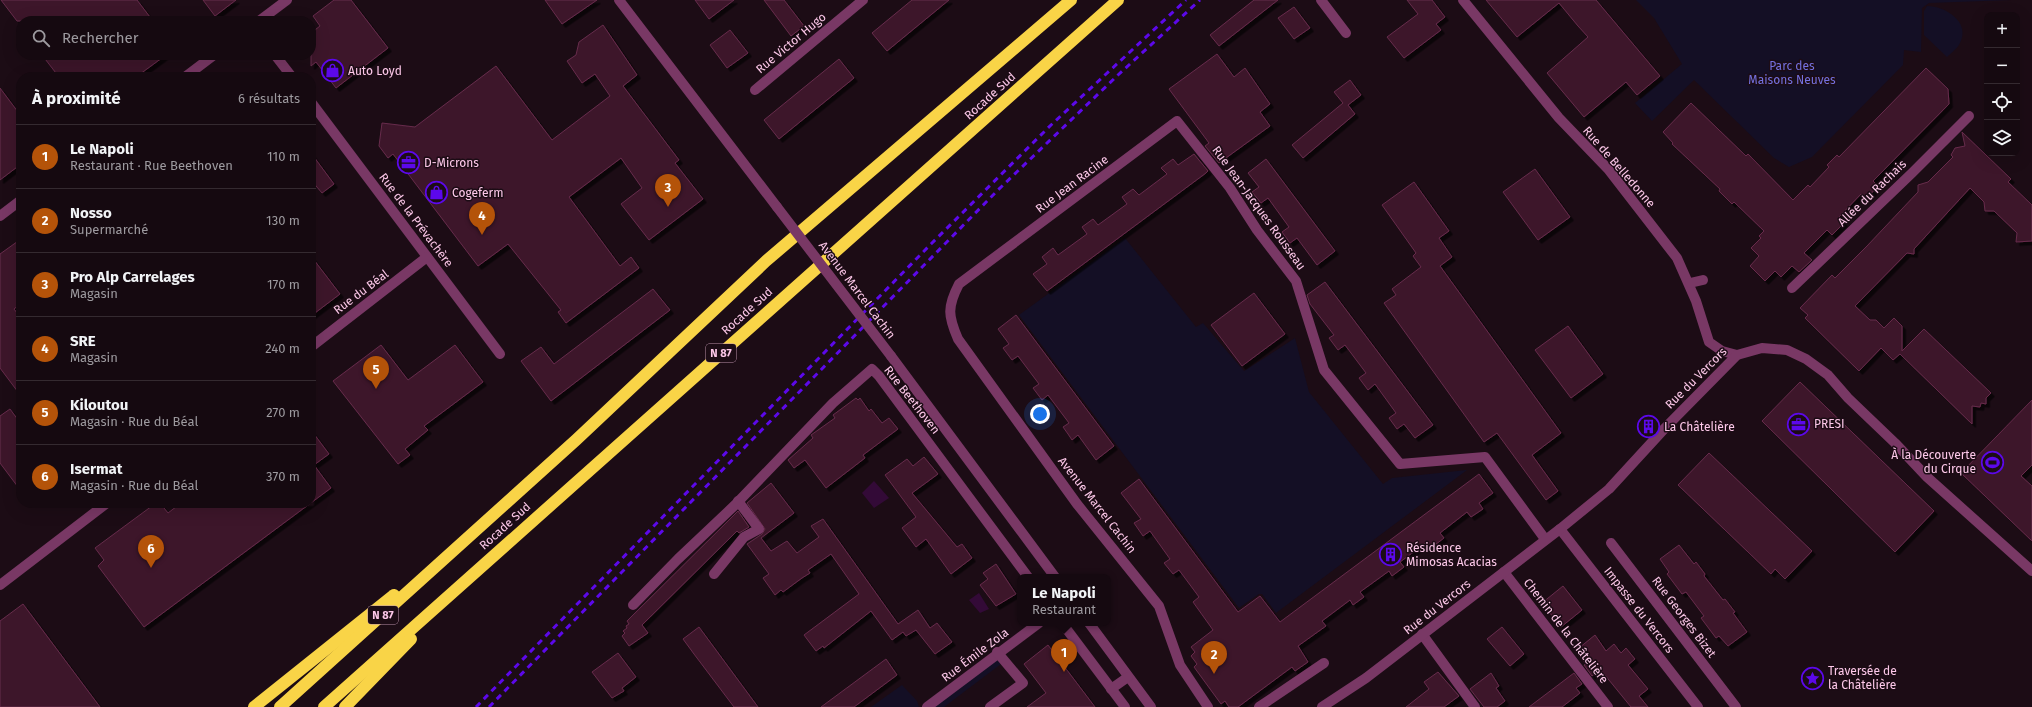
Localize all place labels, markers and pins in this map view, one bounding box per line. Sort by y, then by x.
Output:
shop icon: Auto Loyd [319,58,345,84]
place label: Auto Loyd [348,64,402,78]
office icon: D-Microns [396,150,422,176]
place label: D-Microns [424,156,479,170]
pin: 3 [655,174,681,207]
shop icon: Cogeferm [423,180,449,206]
place label: Cogeferm [452,186,503,200]
pin: 4 [469,202,495,235]
pin: 5 [363,356,389,389]
office icon: PRESI [1785,411,1811,437]
building icon: La Châtelière [1636,414,1662,440]
place label: PRESI [1814,417,1845,431]
place label: La Châtelière [1664,420,1735,434]
place label: À la Découverte du Cirque [1891,447,1976,476]
sports icon: À la Découverte du Cirque [1979,449,2005,475]
pin: 6 [138,535,164,568]
place label: Résidence Mimosas Acacias [1406,541,1497,569]
building icon: Résidence Mimosas Acacias [1377,542,1403,568]
pin: 1 [1051,639,1077,672]
pin: 2 [1201,641,1227,674]
place label: Traversée de la Châtelière [1828,664,1897,692]
place icon: Traversée de la Châtelière [1799,665,1825,691]

